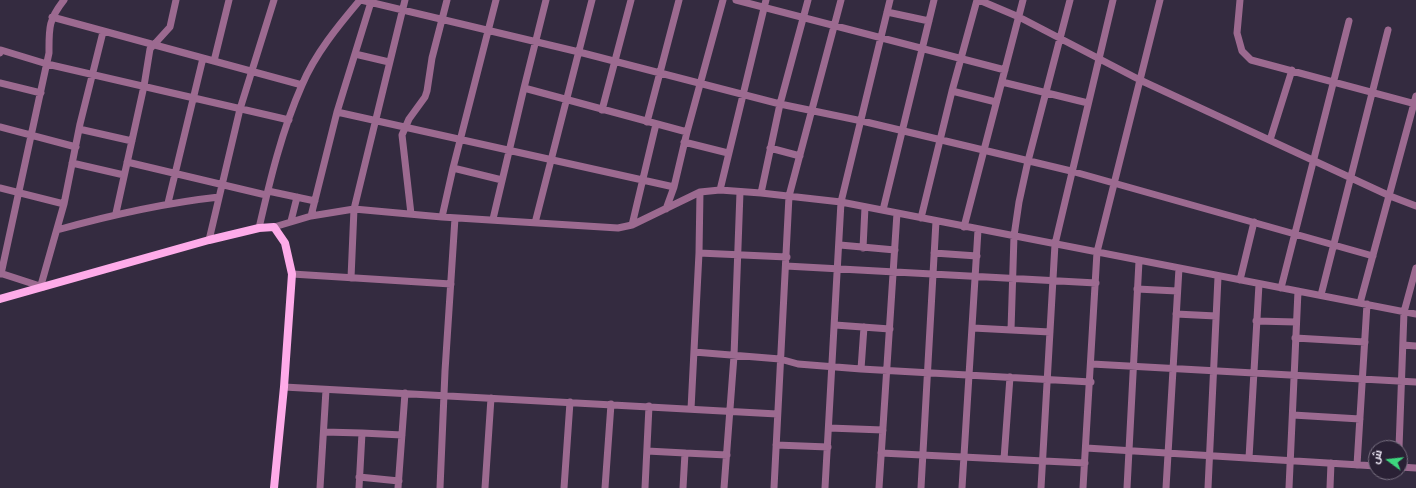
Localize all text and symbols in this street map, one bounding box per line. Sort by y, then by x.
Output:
north arrow [1368,440,1408,480]
text: ش [1369,449,1385,466]

